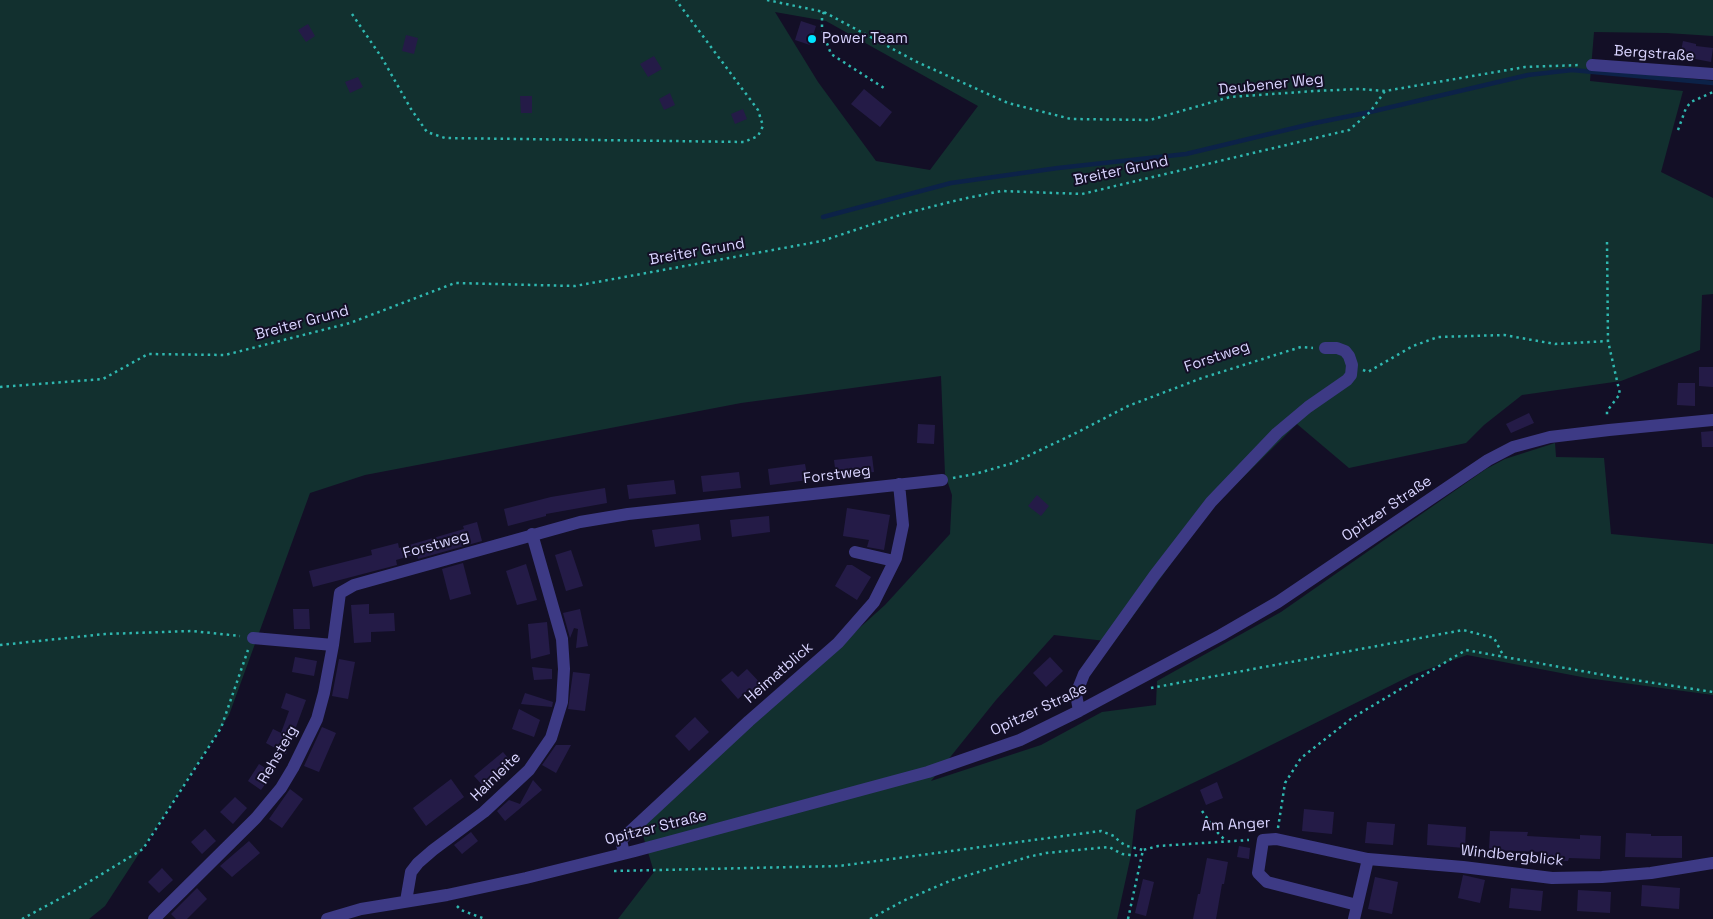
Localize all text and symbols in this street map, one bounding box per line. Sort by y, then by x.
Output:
place label: Power Team [822,30,908,48]
marker: Power Team [806,33,818,45]
street label: Bergstraße [1613,42,1695,66]
street label: Deubener Weg [1218,71,1324,99]
street label: Breiter Grund [1072,152,1170,190]
street label: Breiter Grund [648,235,746,269]
street label: Breiter Grund [253,302,351,344]
street label: Forstweg [1182,337,1252,377]
street label: Forstweg [802,462,872,488]
street label: Opitzer Straße [1339,472,1435,546]
street label: Forstweg [401,527,471,563]
street label: Heimatblick [741,639,817,707]
street label: Opitzer Straße [988,680,1090,740]
street label: Rehsteig [254,723,302,787]
street label: Hainleite [467,749,525,805]
street label: Opitzer Straße [603,807,709,849]
street label: Am Anger [1201,814,1271,836]
street label: Windbergblick [1460,842,1564,870]

